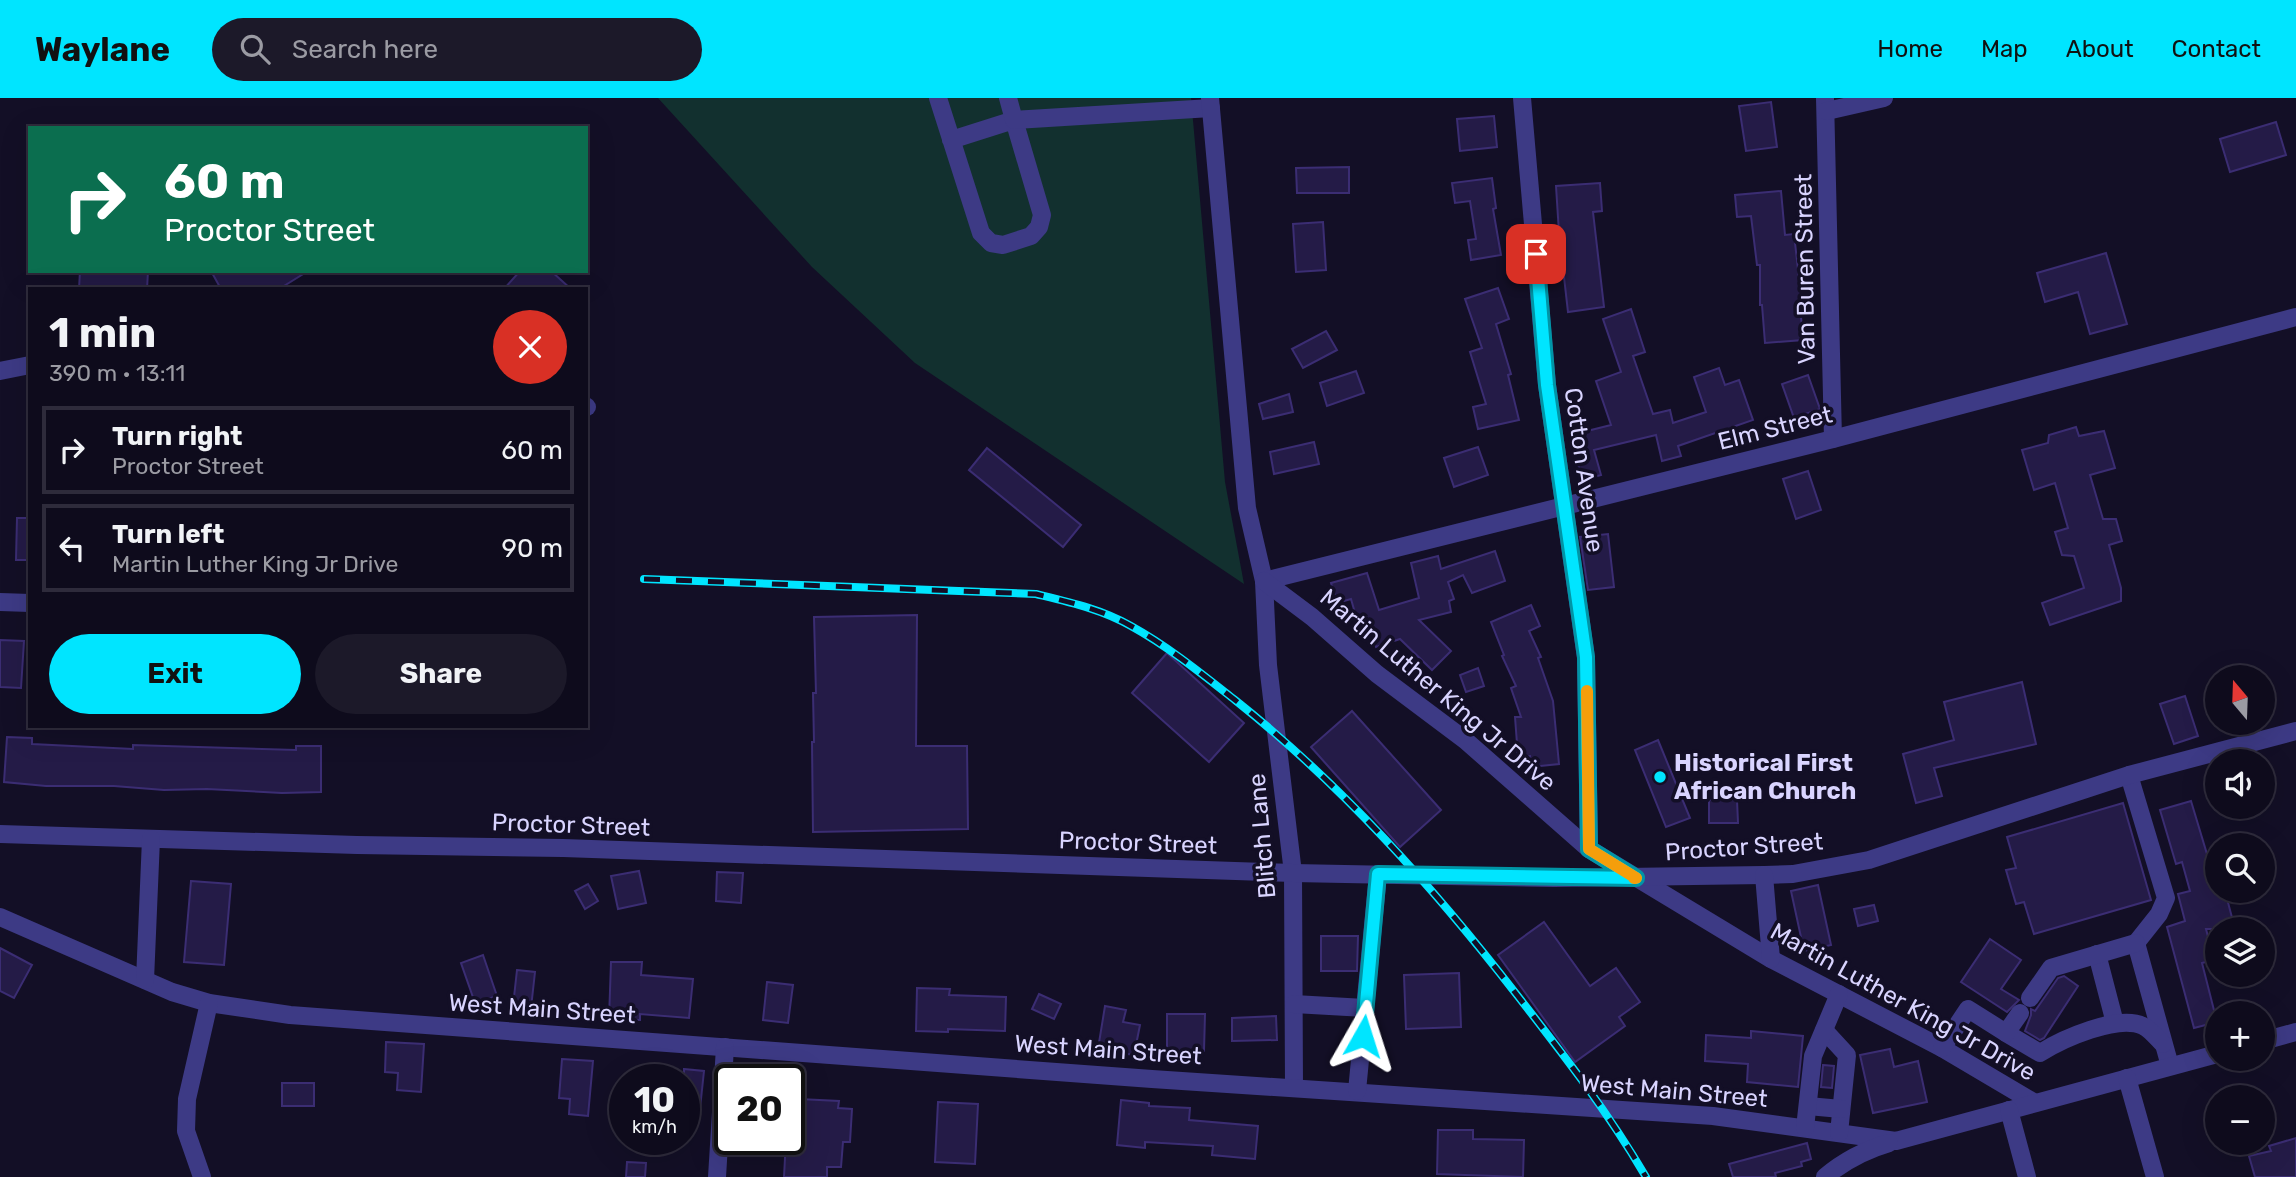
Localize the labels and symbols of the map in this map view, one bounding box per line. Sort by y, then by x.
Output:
street label: Van Buren Street [1789,173,1821,365]
pin [1506,224,1566,284]
street label: Cotton Avenue [1559,386,1609,554]
street label: Elm Street [1715,400,1835,456]
street label: Martin Luther King Jr Drive [1315,583,1561,797]
north arrow [2205,665,2275,735]
place label: Historical First African Church [1674,749,1856,805]
marker: Historical First African Church [1652,769,1668,785]
street label: Blitch Lane [1243,772,1281,900]
street label: Proctor Street [491,808,651,842]
street label: Proctor Street [1058,826,1218,860]
street label: Proctor Street [1664,828,1824,866]
street label: Martin Luther King Jr Drive [1765,917,2041,1087]
street label: West Main Street [447,988,637,1030]
position arrow [1326,999,1400,1073]
street label: West Main Street [1013,1029,1203,1071]
speed limit sign: 20 [714,1064,805,1155]
street label: West Main Street [1579,1069,1769,1113]

